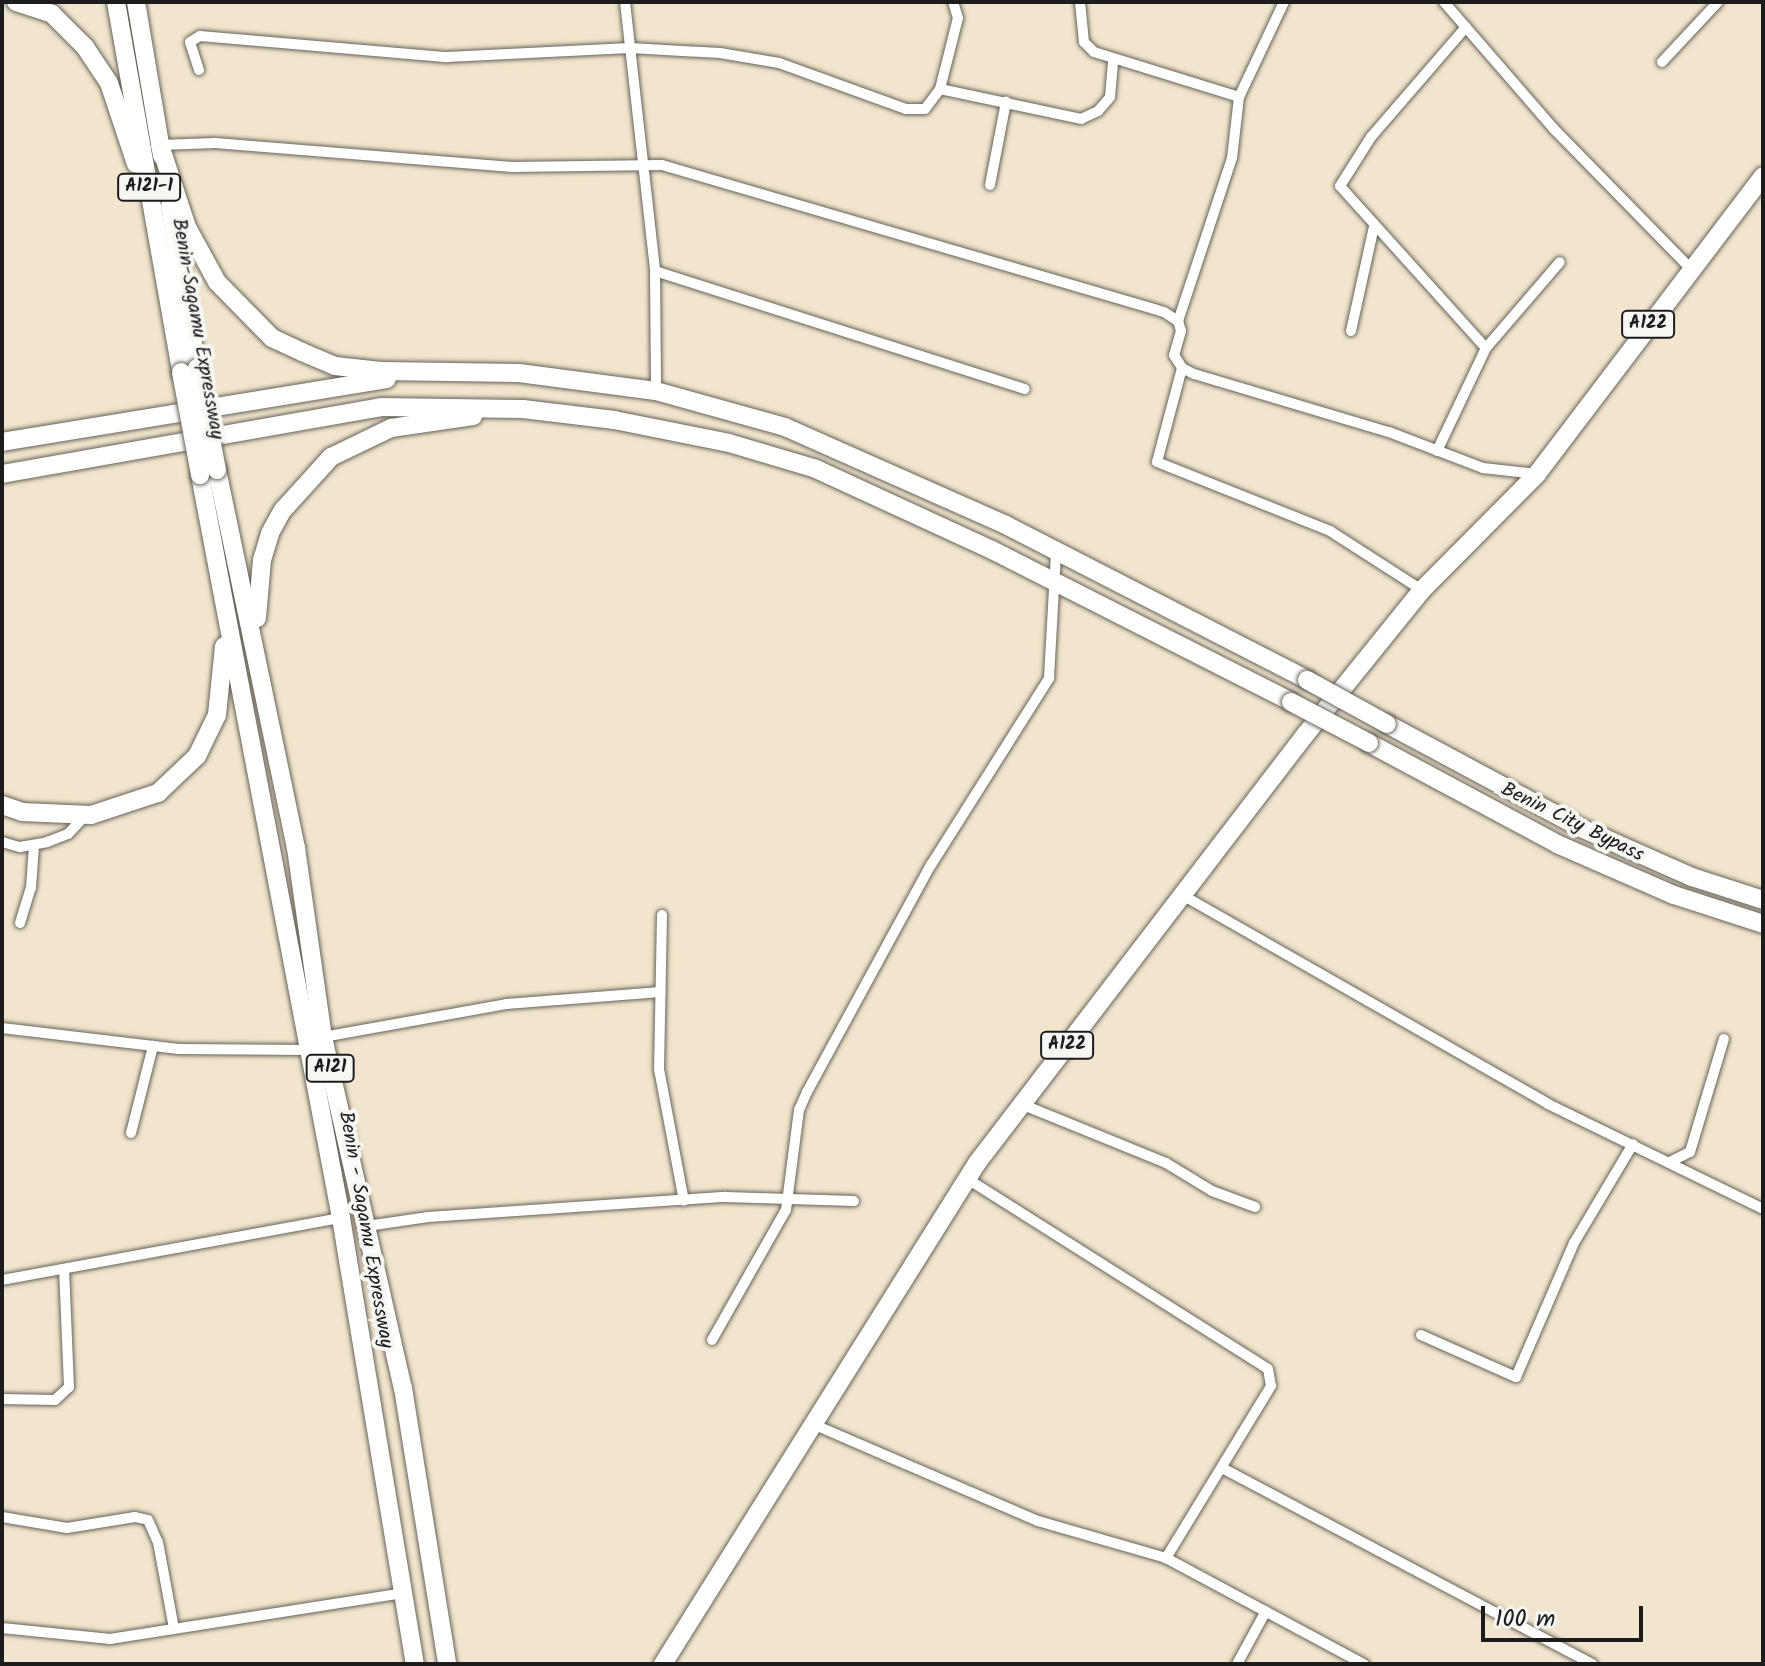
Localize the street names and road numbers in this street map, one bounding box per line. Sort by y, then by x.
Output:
road number: A121-1 [117,173,181,201]
street label: Benin-Sagamu Expressway [166,217,228,441]
road number: A122 [1620,310,1676,338]
street label: Benin City Bypass [1497,778,1647,868]
road number: A122 [1039,1031,1095,1059]
road number: A121 [304,1054,356,1082]
street label: Benin - Sagamu Expressway [332,1110,398,1350]

